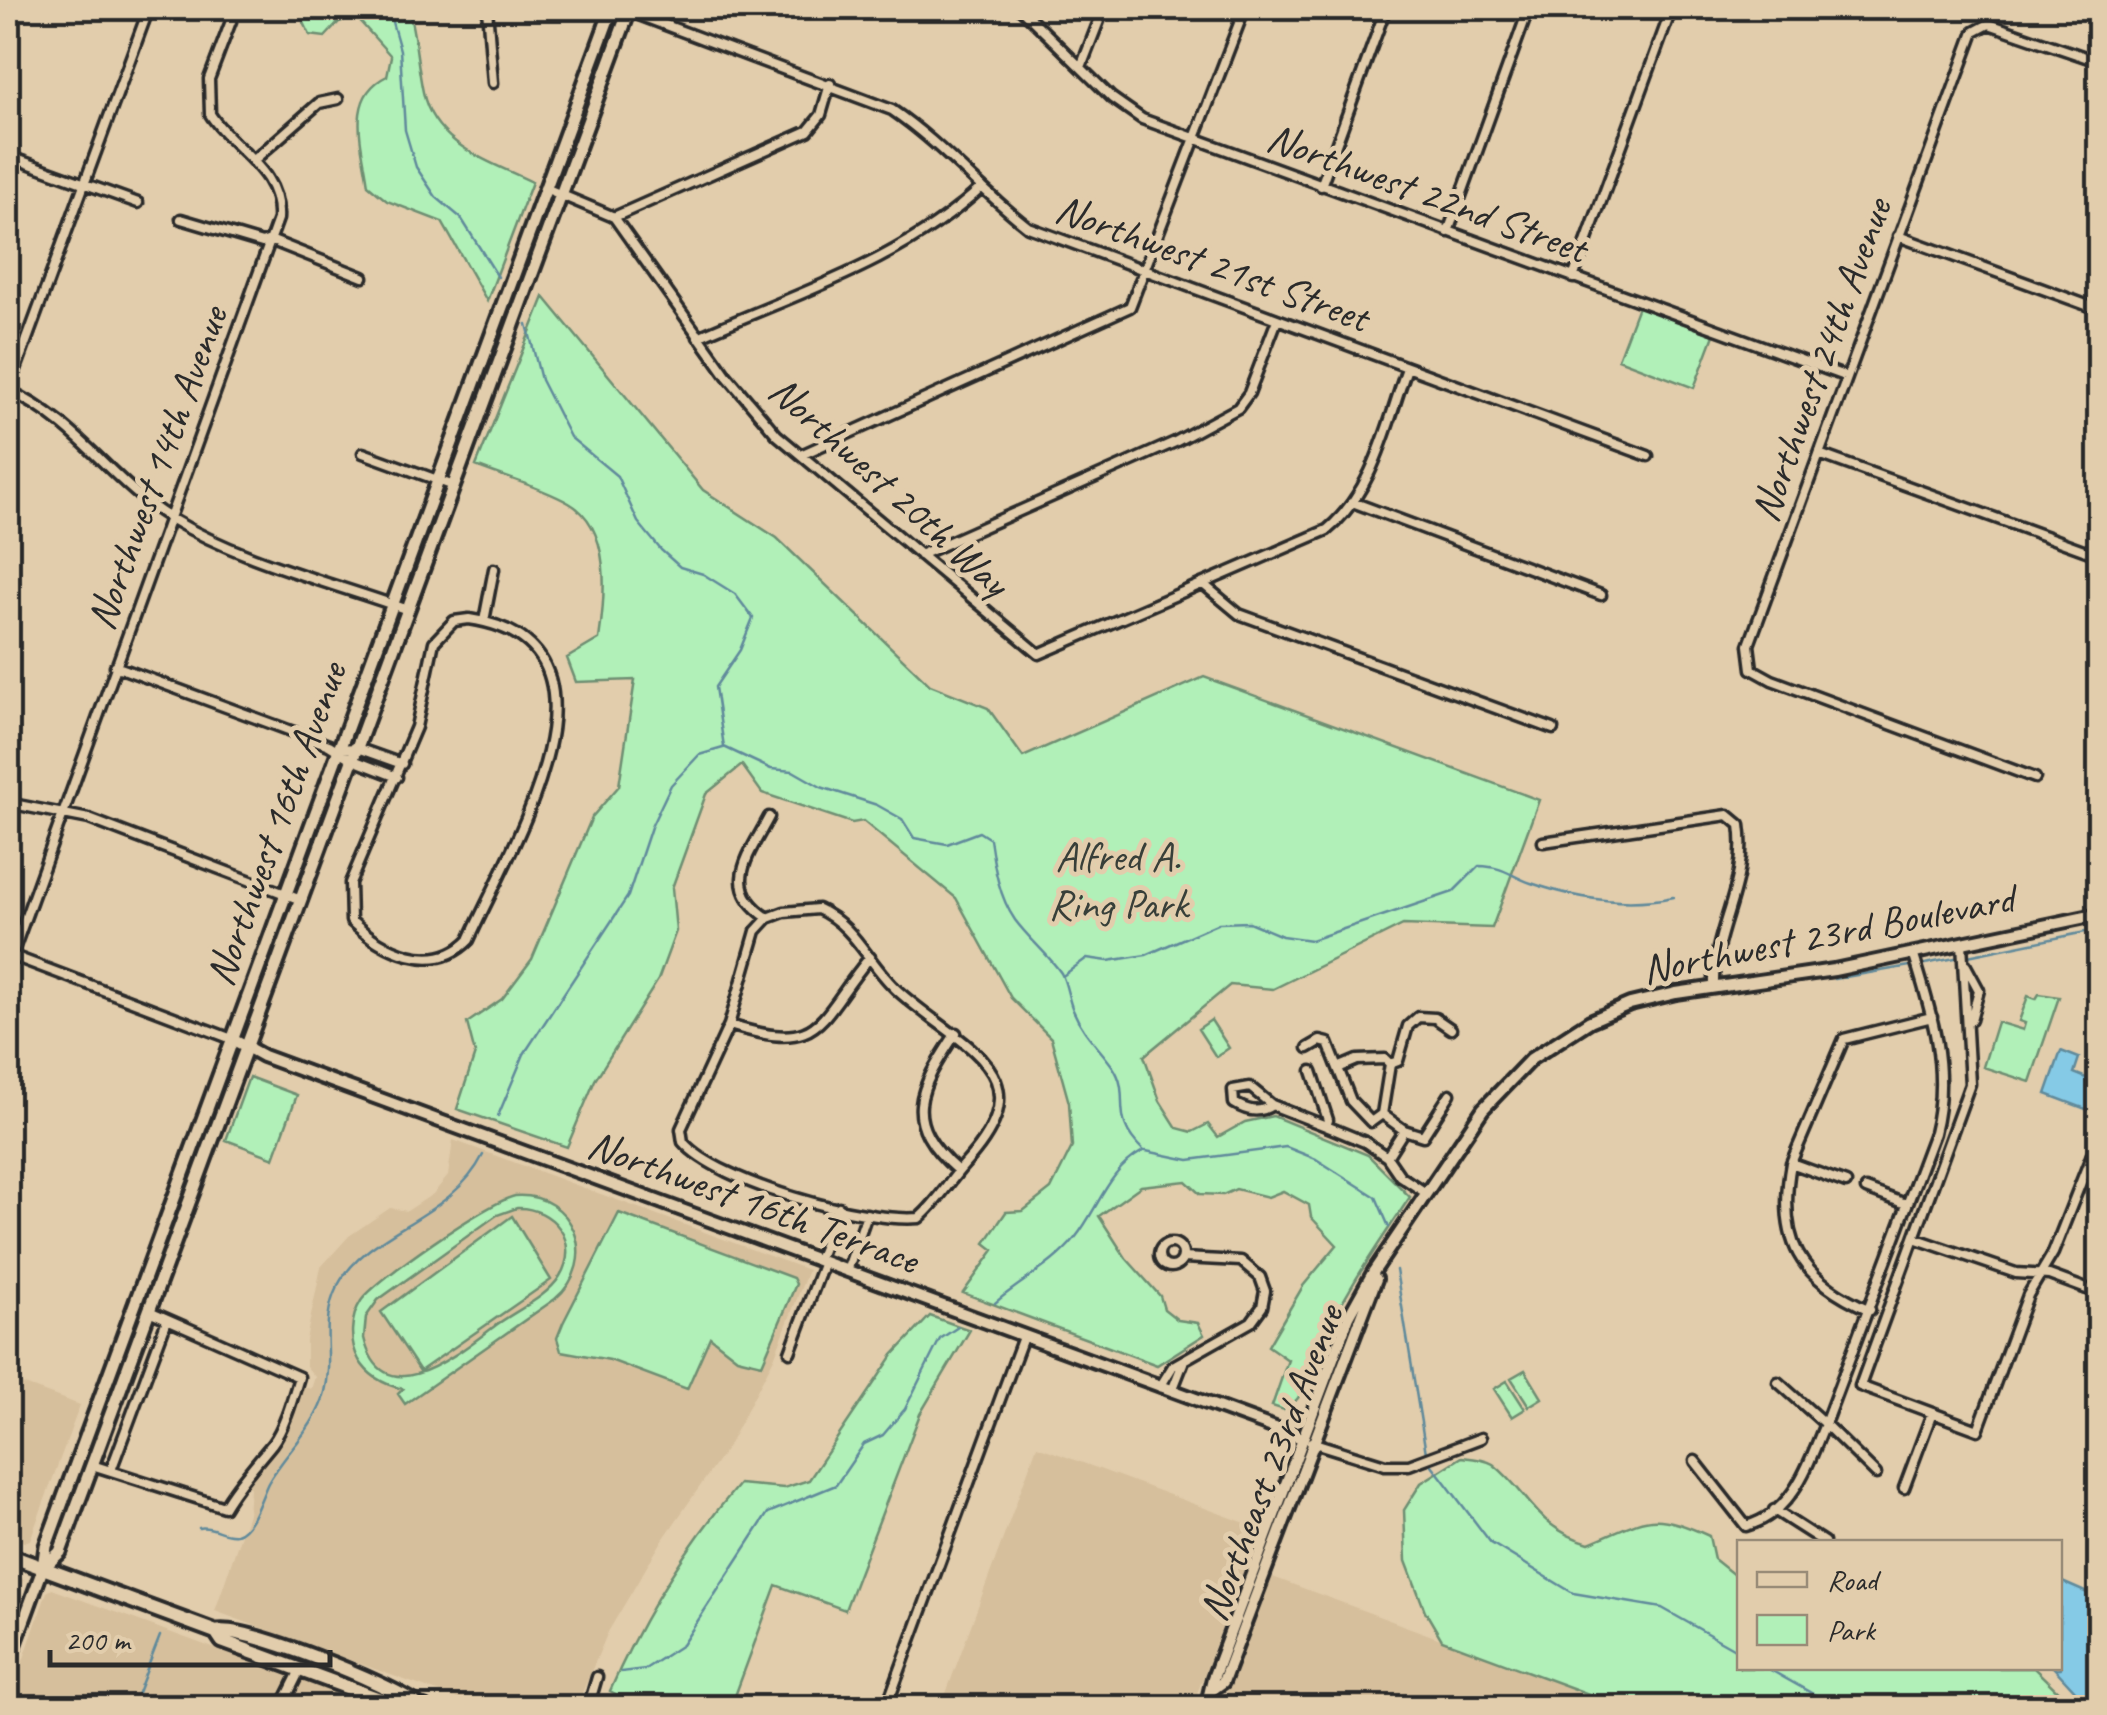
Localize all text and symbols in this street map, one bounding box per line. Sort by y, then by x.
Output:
street label: Northwest 22nd Street [1260,111,1598,277]
street label: Northwest 21st Street [1049,182,1379,346]
street label: Northwest 24th Avenue [1738,189,1905,529]
street label: Northwest 14th Avenue [74,297,241,637]
street label: Northwest 20th Way [758,364,1023,610]
street label: Northwest 16th Avenue [193,653,360,993]
park label: Alfred A. Ring Park [1049,830,1191,931]
street label: Northwest 23rd Boulevard [1637,871,2024,996]
street label: Northwest 16th Terrace [581,1118,927,1287]
street label: Northeast 23rd Avenue [1186,1296,1356,1628]
legend [1737,1540,2062,1670]
text: Road [1827,1561,1881,1599]
scale bar [50,1605,330,1667]
text: Park [1827,1611,1877,1649]
text: 200 m [65,1621,132,1659]

